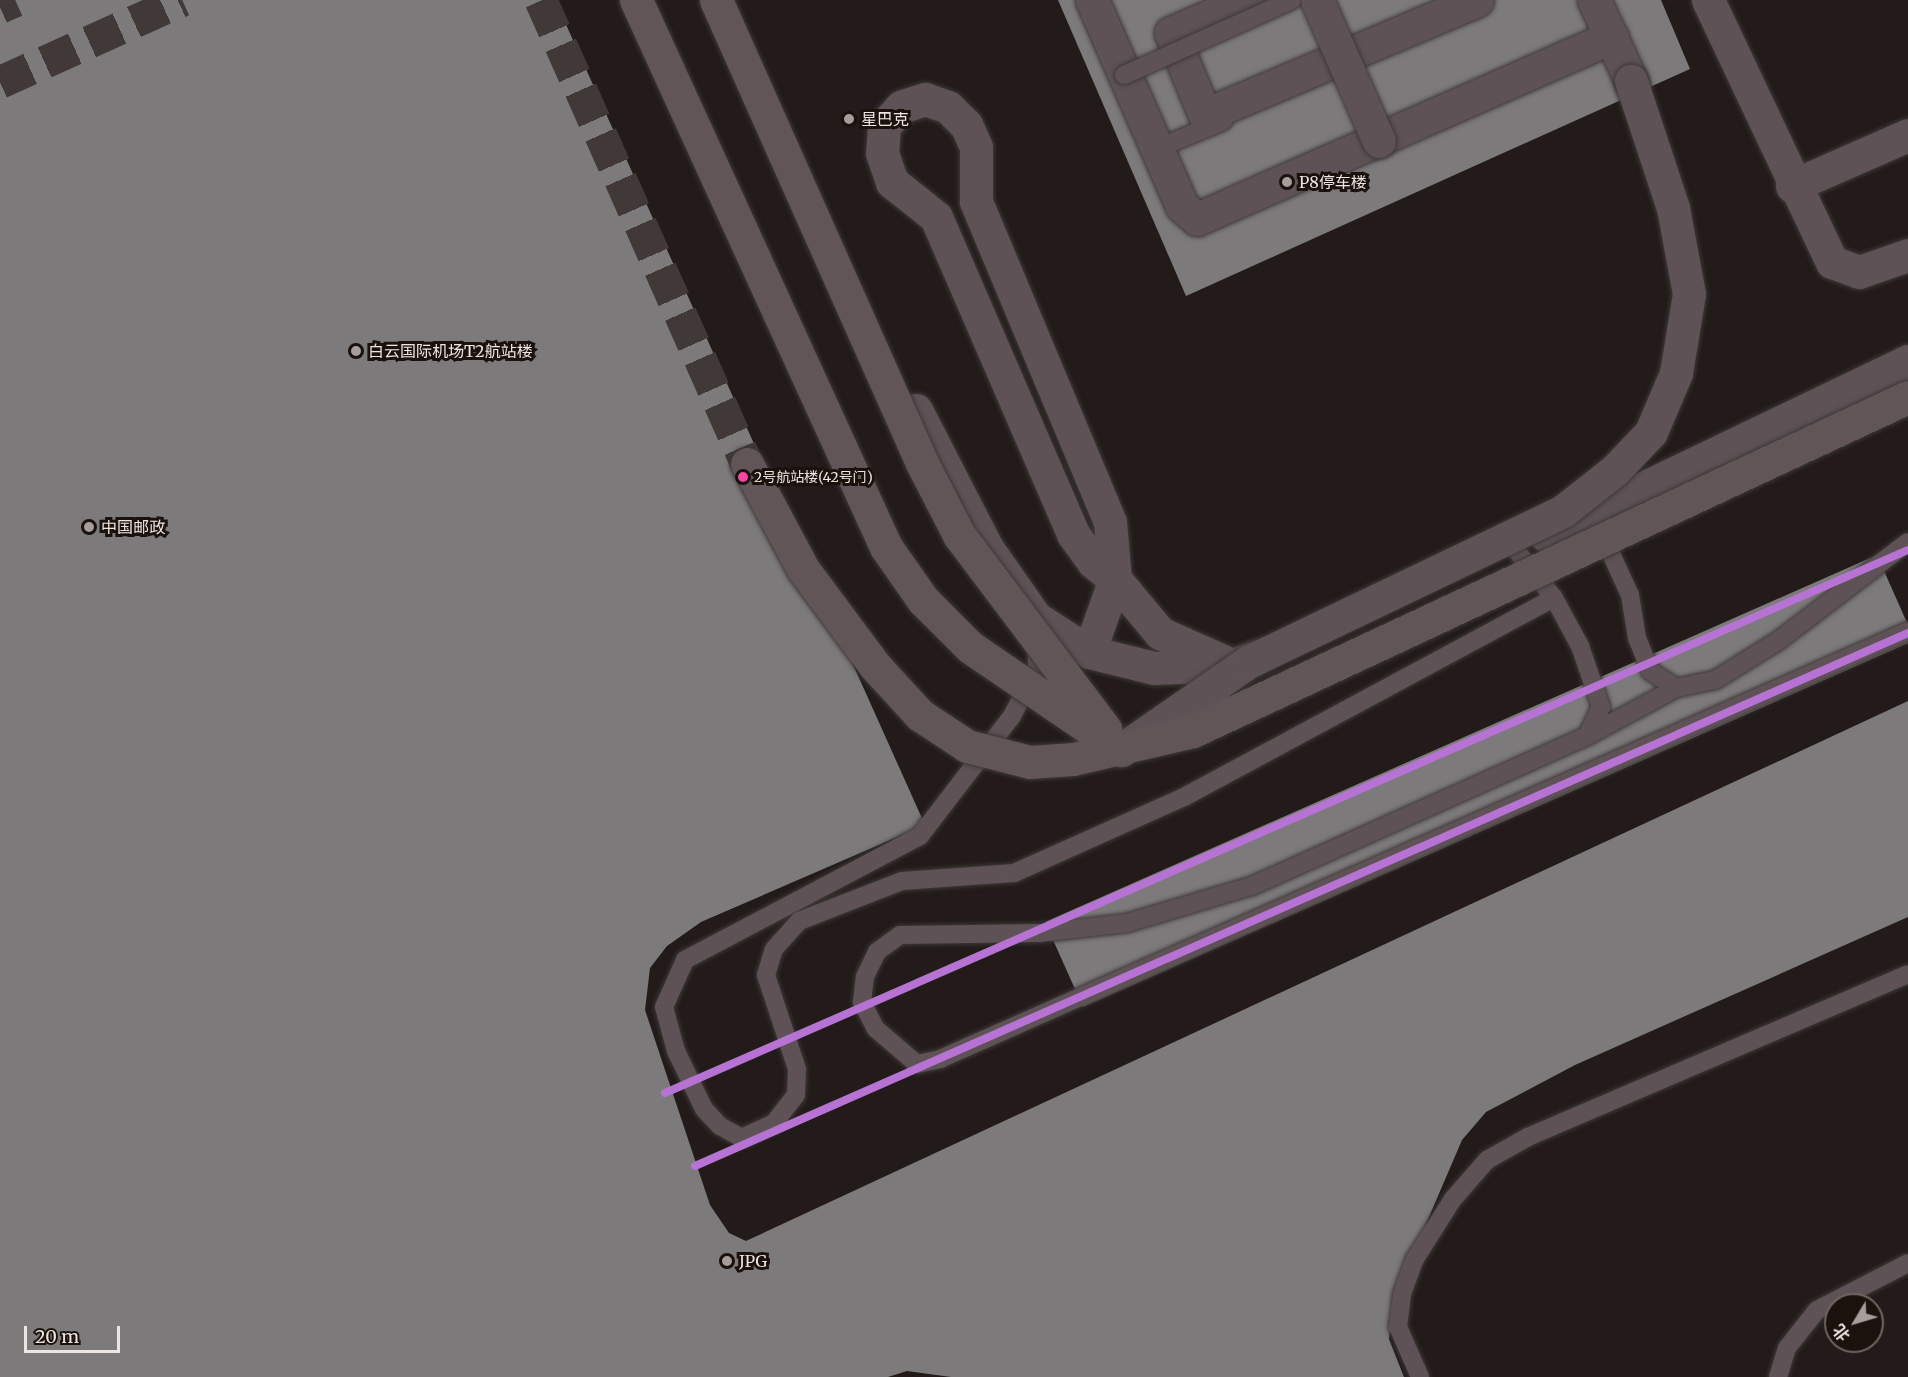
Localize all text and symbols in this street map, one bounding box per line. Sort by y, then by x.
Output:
place label: 星巴克 [861,109,909,129]
marker: 星巴克 [842,112,856,126]
place label: P8停车楼 [1299,172,1367,192]
marker: P8停车楼 [1280,175,1294,189]
place label: 白云国际机场T2航站楼 [368,341,533,361]
marker: 白云国际机场T2航站楼 [349,344,363,358]
place label: 2号航站楼(42号门) [754,469,873,485]
marker: 2号航站楼(42号门) [737,471,749,483]
place label: 中国邮政 [101,517,165,537]
marker: 中国邮政 [82,520,96,534]
place label: JPG [739,1251,767,1271]
marker: JPG [720,1254,734,1268]
north arrow [1824,1293,1884,1353]
scale bar [27,1314,123,1352]
text: 北 [1829,1320,1854,1345]
text: 20 m [35,1325,79,1348]

